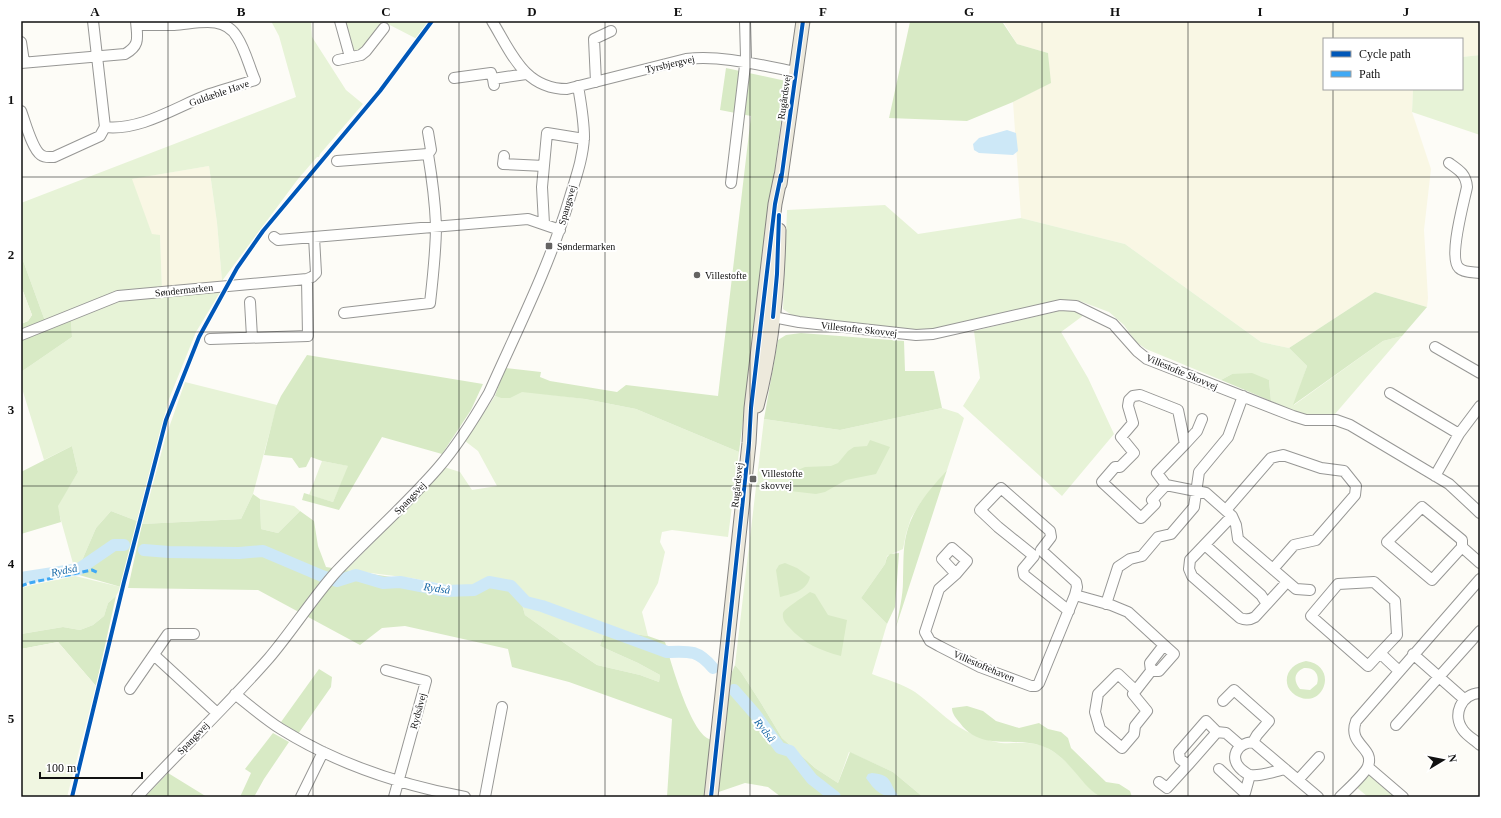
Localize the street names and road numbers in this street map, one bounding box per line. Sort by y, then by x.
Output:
street label: Tyrsbjergvej [644,53,696,75]
street label: Rugårdsvej [775,74,793,120]
street label: Guldæble Have [188,77,251,108]
street label: Spangsvej [556,184,578,226]
street label: Søndermarken [154,281,214,299]
street label: Villestofte Skovvej [820,320,898,338]
street label: Villestofte Skovvej [1144,352,1220,392]
street label: Rugårdsvej [729,462,745,508]
street label: Spangsvej [392,479,428,517]
street label: Villestoftehaven [952,648,1016,684]
street label: Rydsåvej [408,692,428,730]
street label: Spangsvej [175,719,211,757]

